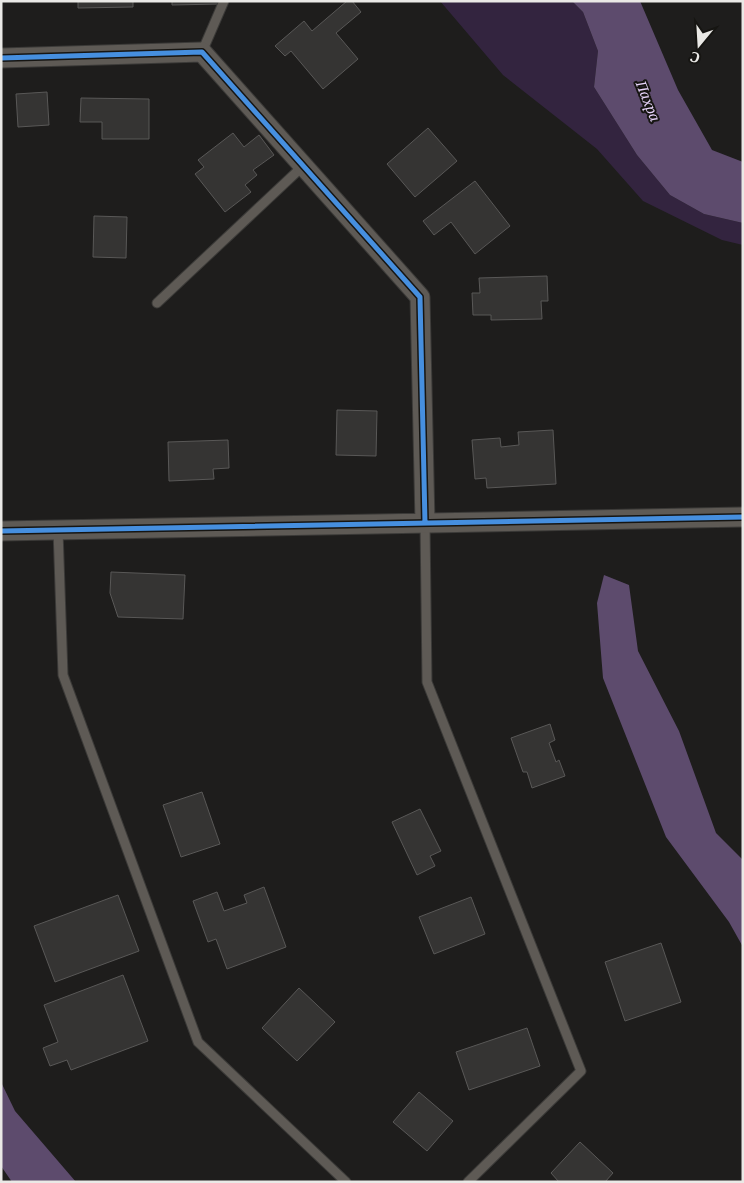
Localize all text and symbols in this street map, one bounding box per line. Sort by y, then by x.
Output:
north arrow [674,20,724,70]
text: С [688,47,702,68]
water label: Пахра [631,77,665,124]

